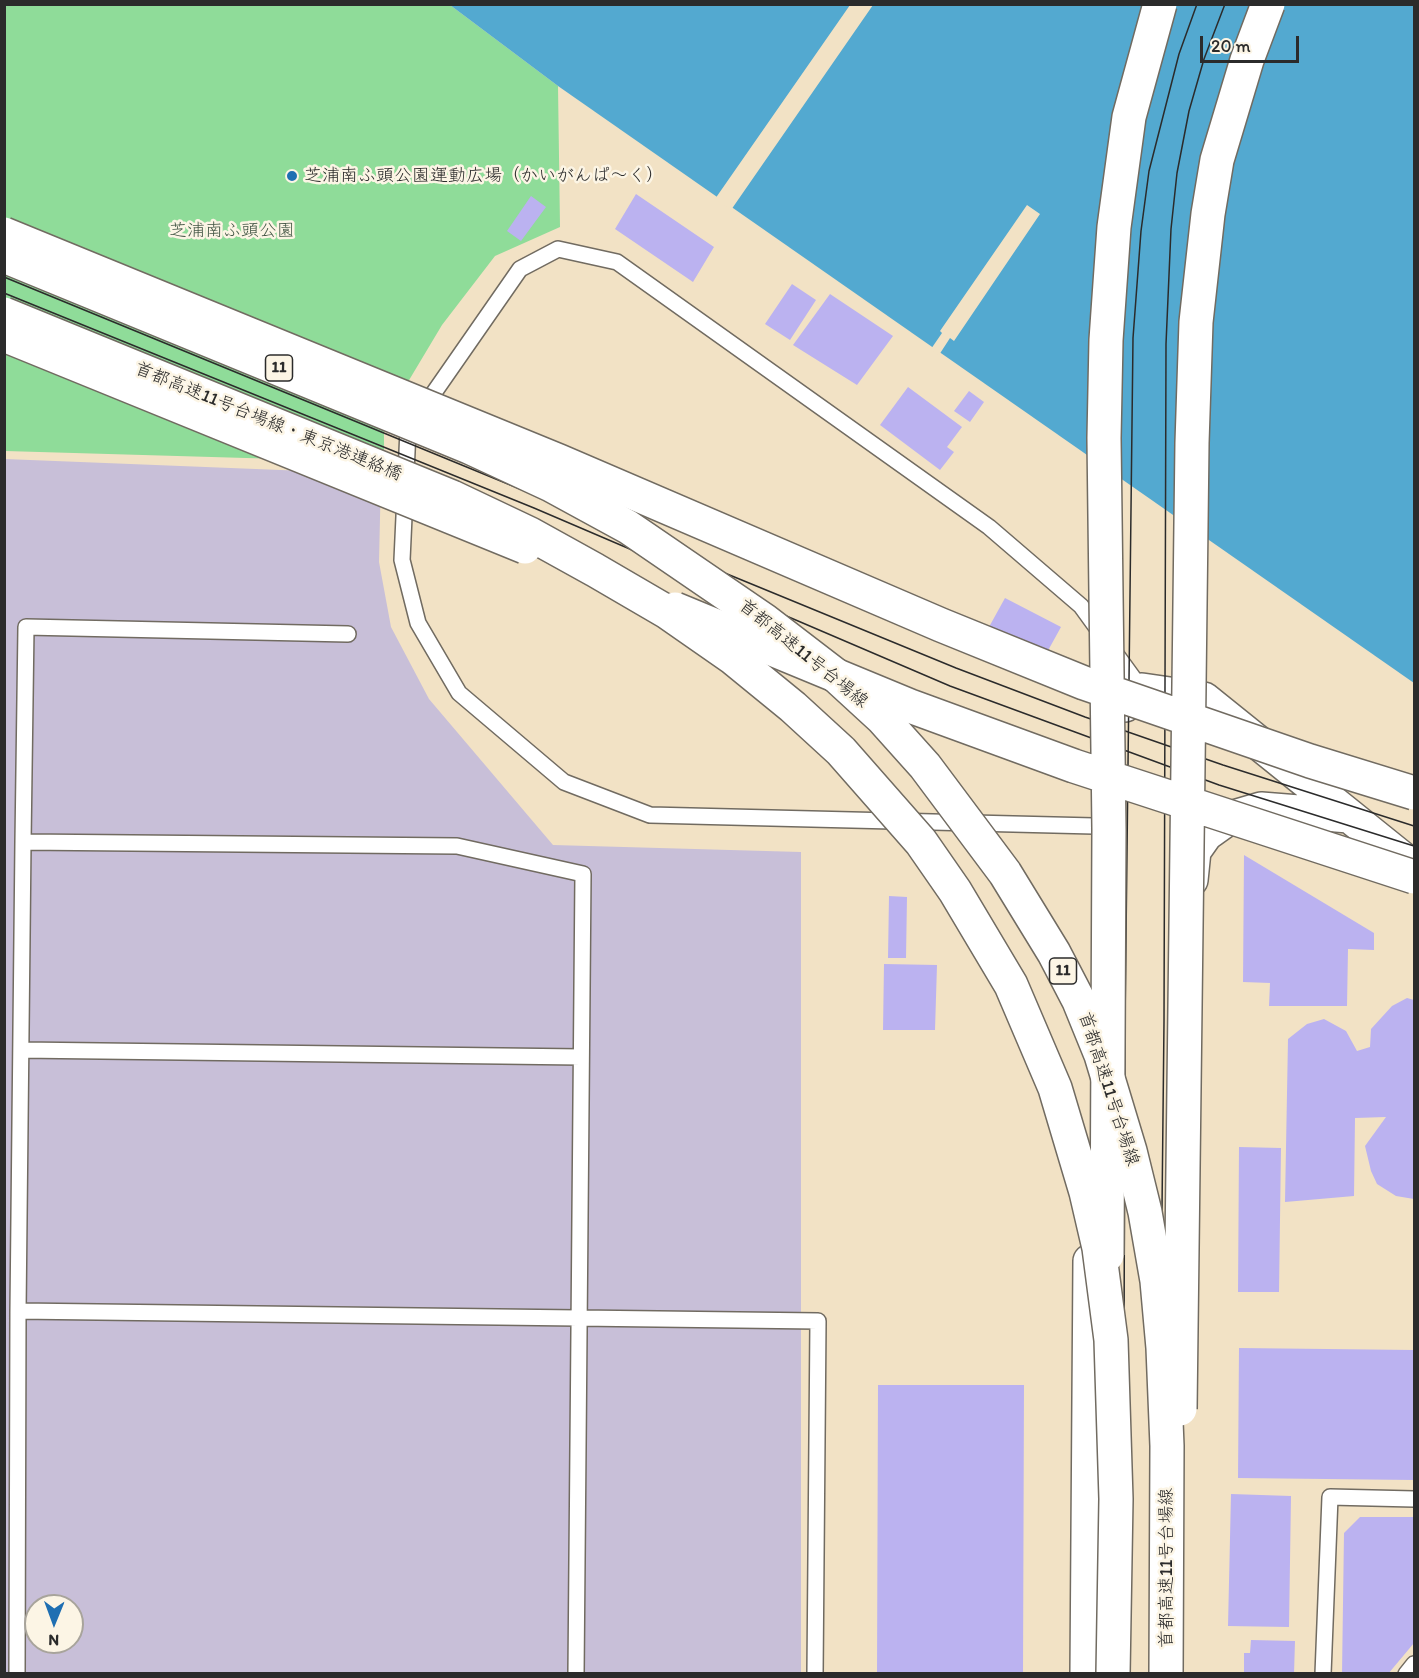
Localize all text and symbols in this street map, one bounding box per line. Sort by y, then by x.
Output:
scale bar [1203,24,1302,62]
text: 20 m [1211,35,1251,57]
place label: 芝浦南ふ頭公園運動広場（かいがんぱ～く） [304,165,664,187]
marker: 芝浦南ふ頭公園運動広場（かいがんぱ～く） [285,169,299,183]
park label: 芝浦南ふ頭公園 [169,220,295,242]
road number: 11 [266,355,292,381]
street label: 首都高速11号台場線・東京港連絡橋 [131,358,405,486]
street label: 首都高速11号台場線 [734,595,872,713]
road number: 11 [1050,958,1076,984]
street label: 首都高速11号台場線 [1073,1009,1143,1169]
street label: 首都高速11号台場線 [1156,1488,1178,1648]
north arrow [24,1594,84,1654]
text: N [48,1631,59,1650]

